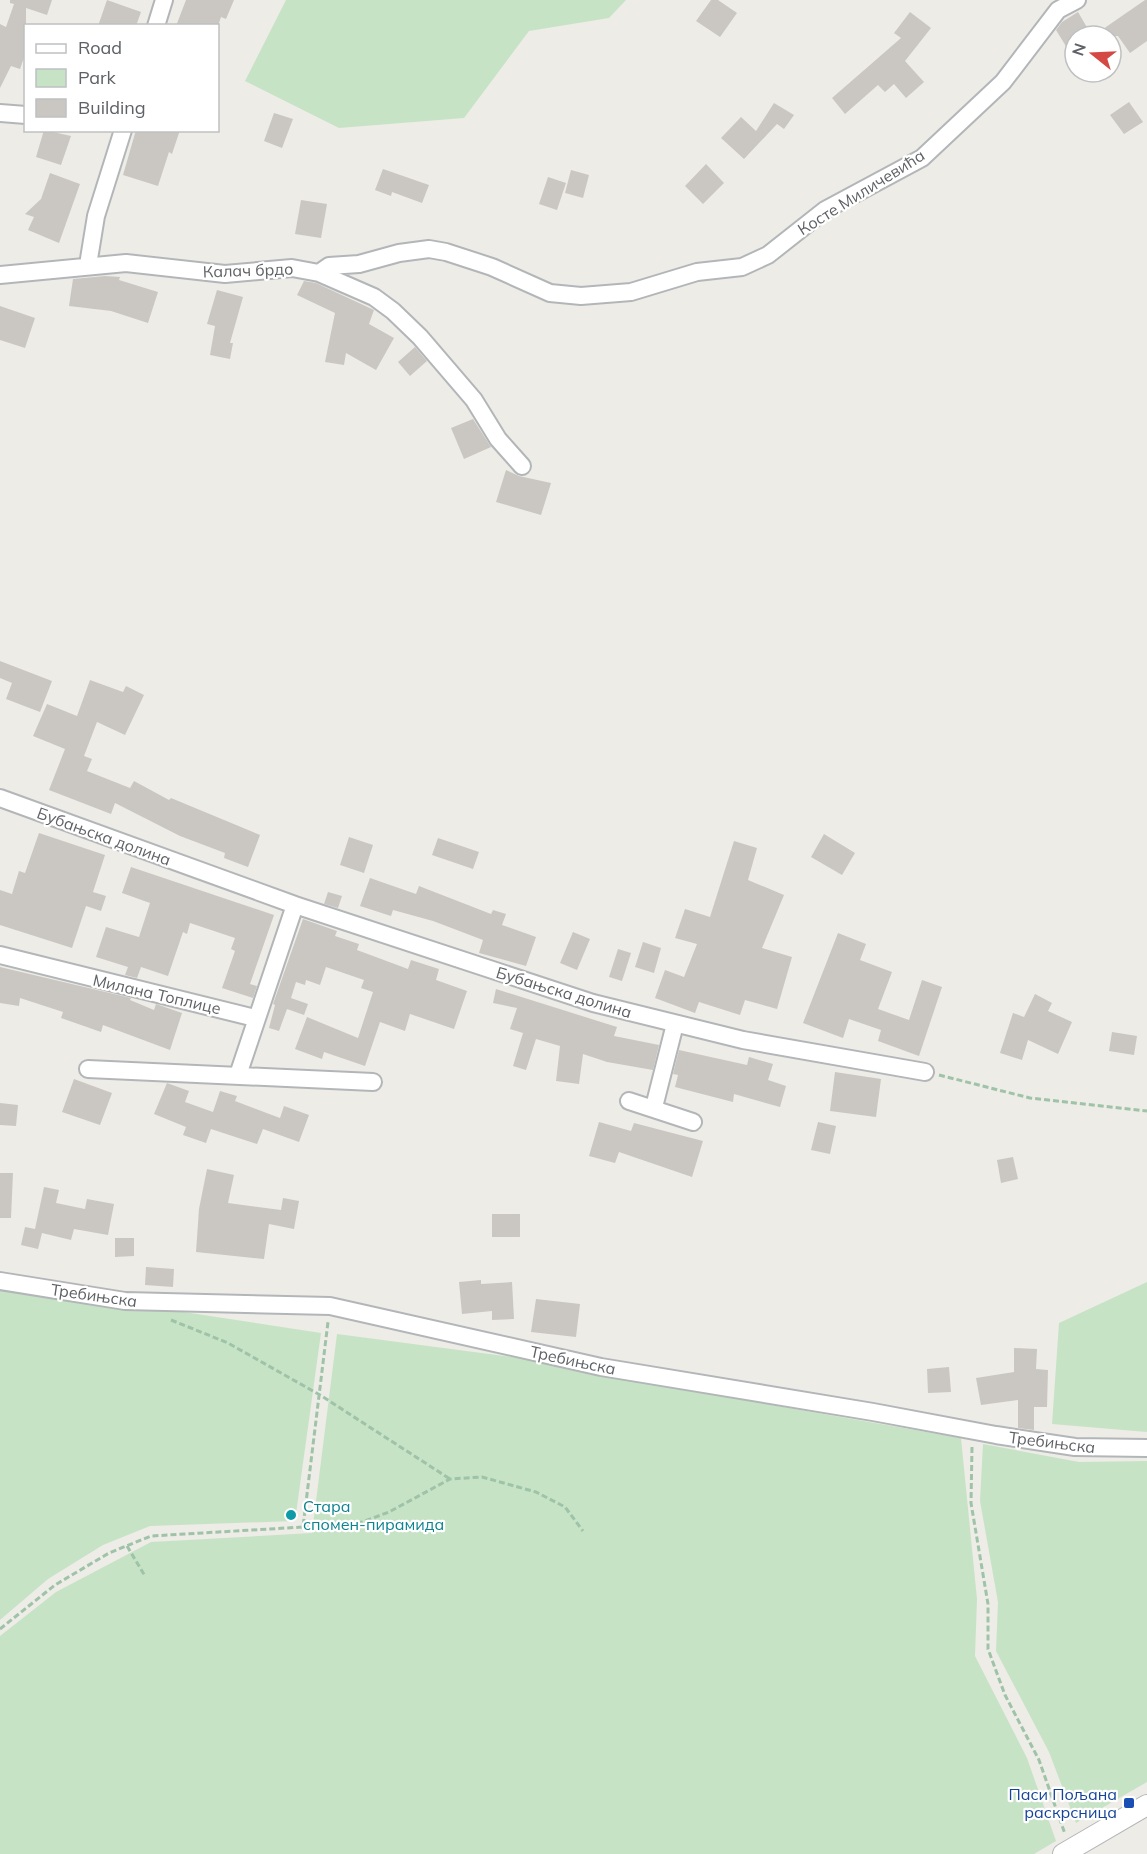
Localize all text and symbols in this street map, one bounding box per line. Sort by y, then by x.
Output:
legend [24,24,219,132]
north arrow [1063,24,1123,84]
text: Road [78,36,122,59]
text: N [1067,41,1090,58]
text: Park [78,66,117,89]
text: Building [78,96,146,119]
street label: Косте Миличевића [794,145,928,239]
street label: Калач брдо [202,258,294,282]
street label: Бубањска долина [34,803,174,869]
street label: Бубањска долина [494,962,634,1022]
street label: Милана Топлице [91,970,223,1018]
street label: Требињска [50,1279,138,1311]
street label: Требињска [528,1341,618,1379]
street label: Требињска [1008,1427,1096,1457]
place label: Стара спомен-пирамида [303,1496,444,1534]
marker: Стара спомен-пирамида [284,1508,298,1522]
place label: Паси Пољана раскрсница [1008,1784,1117,1822]
marker: Паси Пољана раскрсница [1122,1796,1136,1810]

